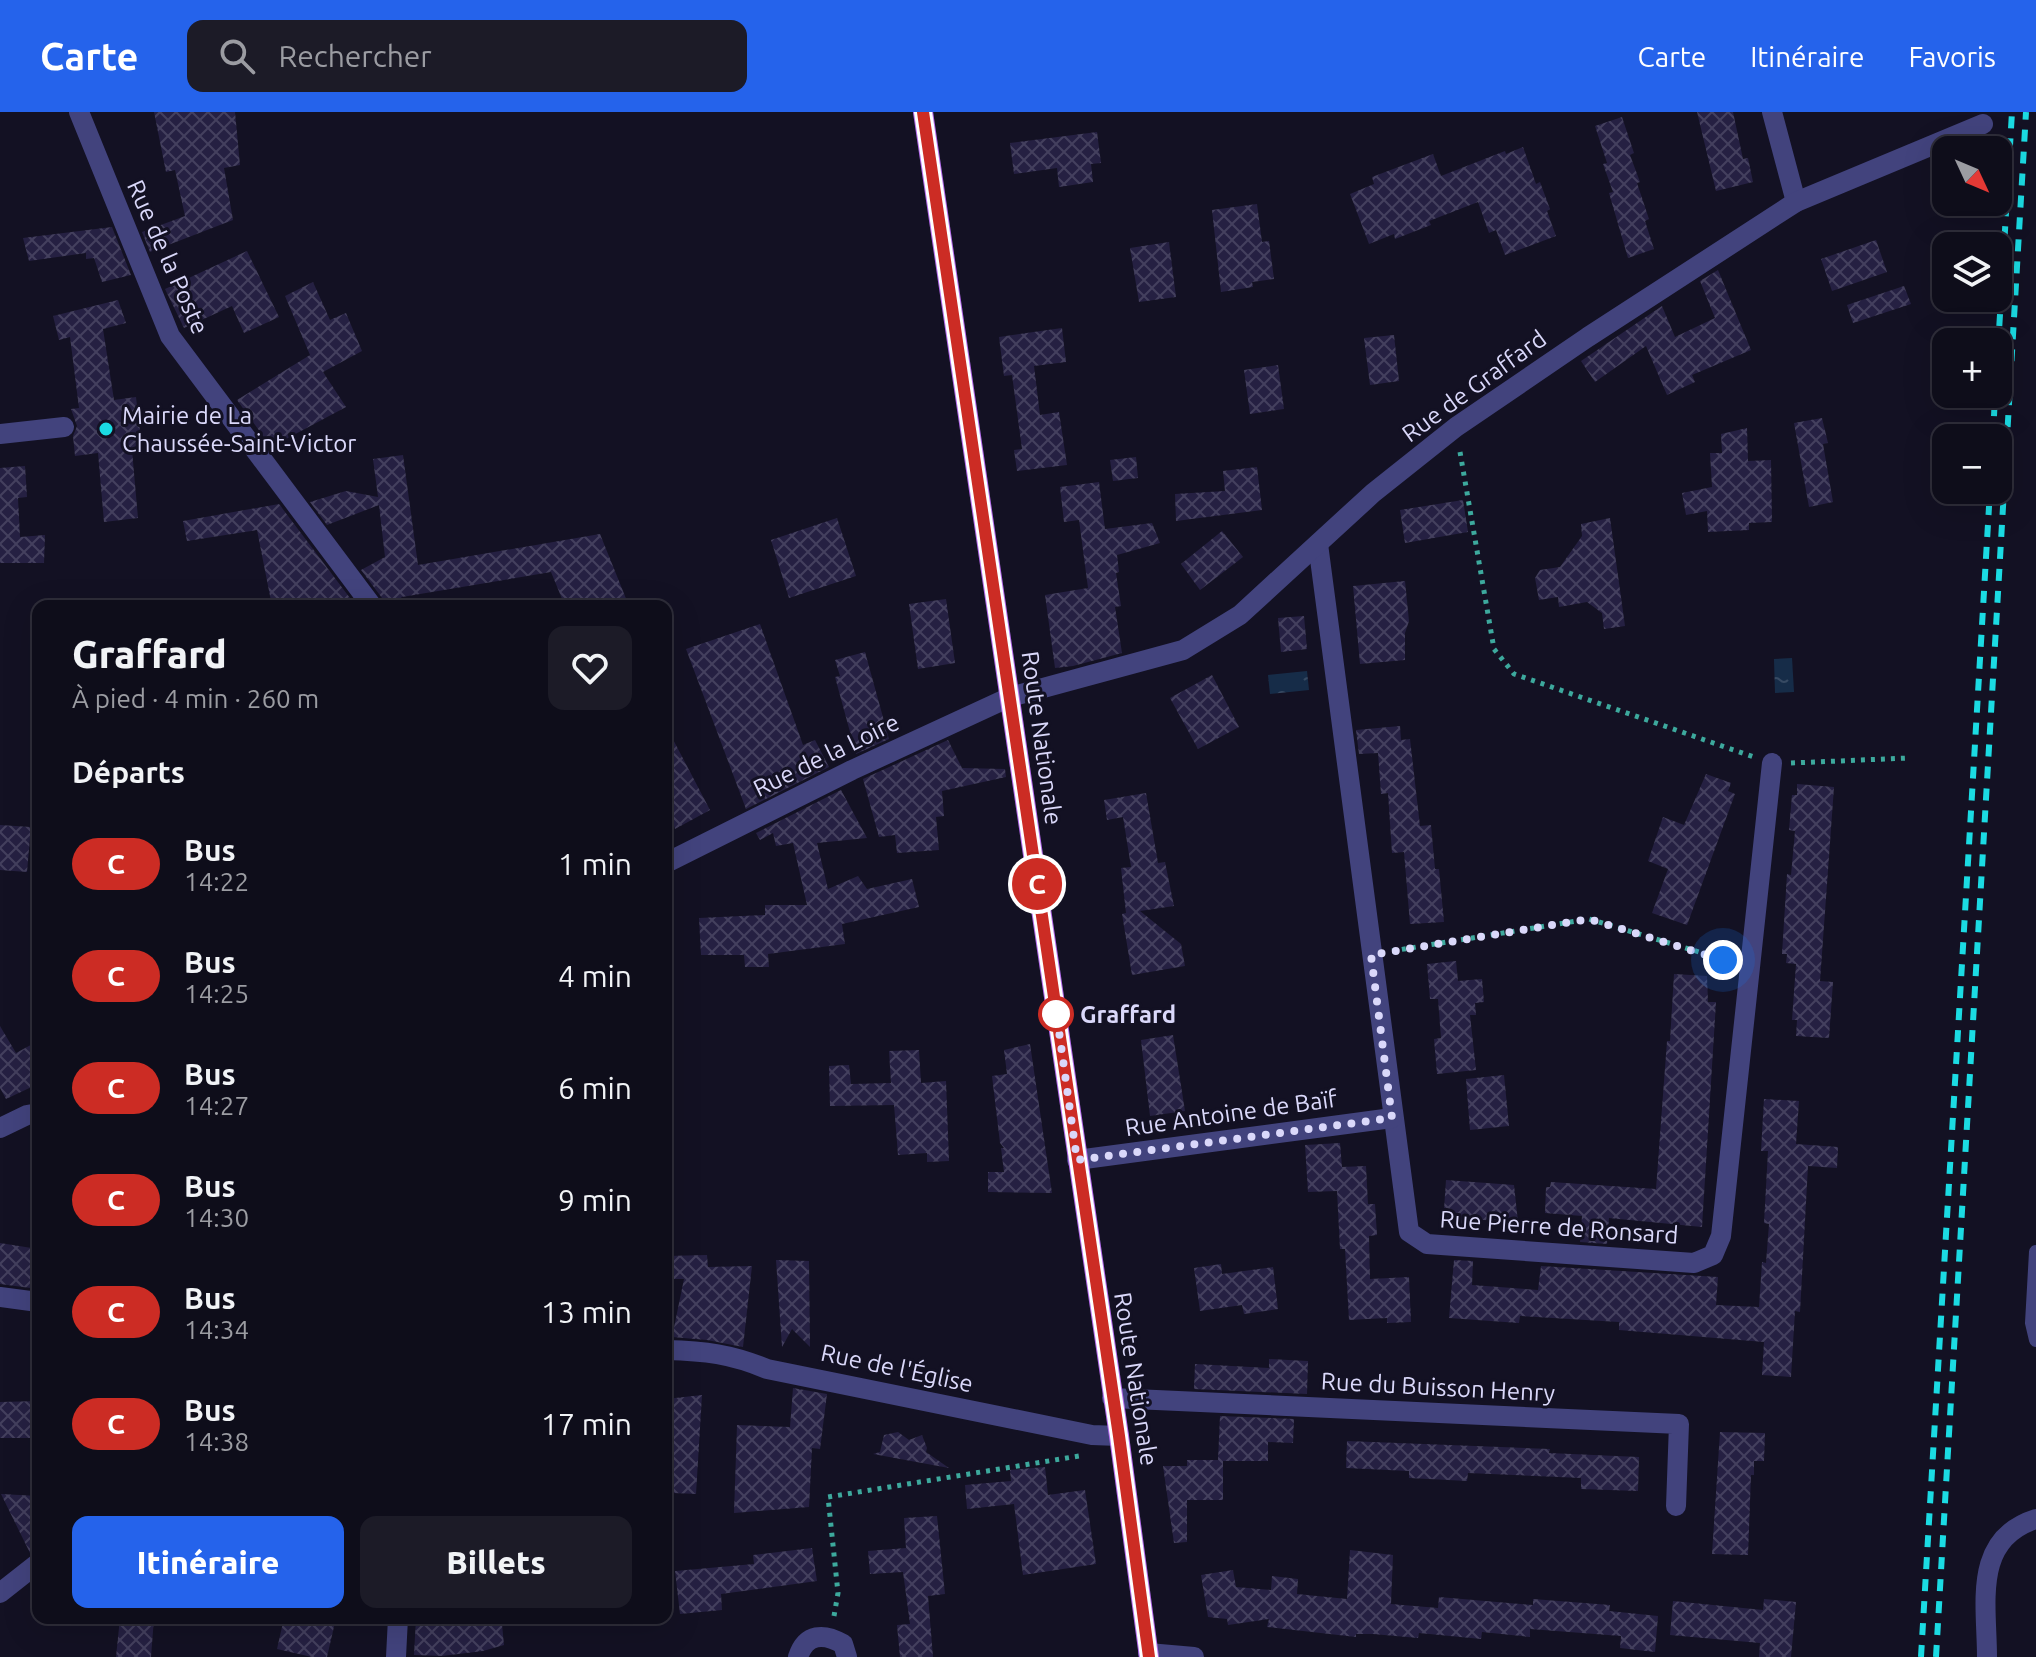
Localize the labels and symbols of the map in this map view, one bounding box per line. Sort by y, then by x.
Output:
north arrow [1932,136,2012,216]
street label: Rue de la Poste [122,176,214,338]
street label: Rue de Graffard [1397,325,1551,447]
place label: Mairie de La Chaussée-Saint-Victor [122,402,356,457]
marker: Mairie de La Chaussée-Saint-Victor [97,420,115,438]
street label: Route Nationale [1016,649,1068,827]
street label: Rue de la Loire [749,708,903,802]
line badge: C [1011,858,1063,910]
your location [1703,940,1743,980]
marker: Graffard [1039,997,1073,1031]
place label: Graffard [1080,1001,1176,1028]
street label: Rue Antoine de Baïf [1123,1085,1340,1141]
street label: Rue Pierre de Ronsard [1439,1205,1679,1249]
street label: Route Nationale [1109,1290,1163,1468]
street label: Rue de l'Église [818,1338,976,1397]
street label: Rue du Buisson Henry [1320,1367,1556,1407]

